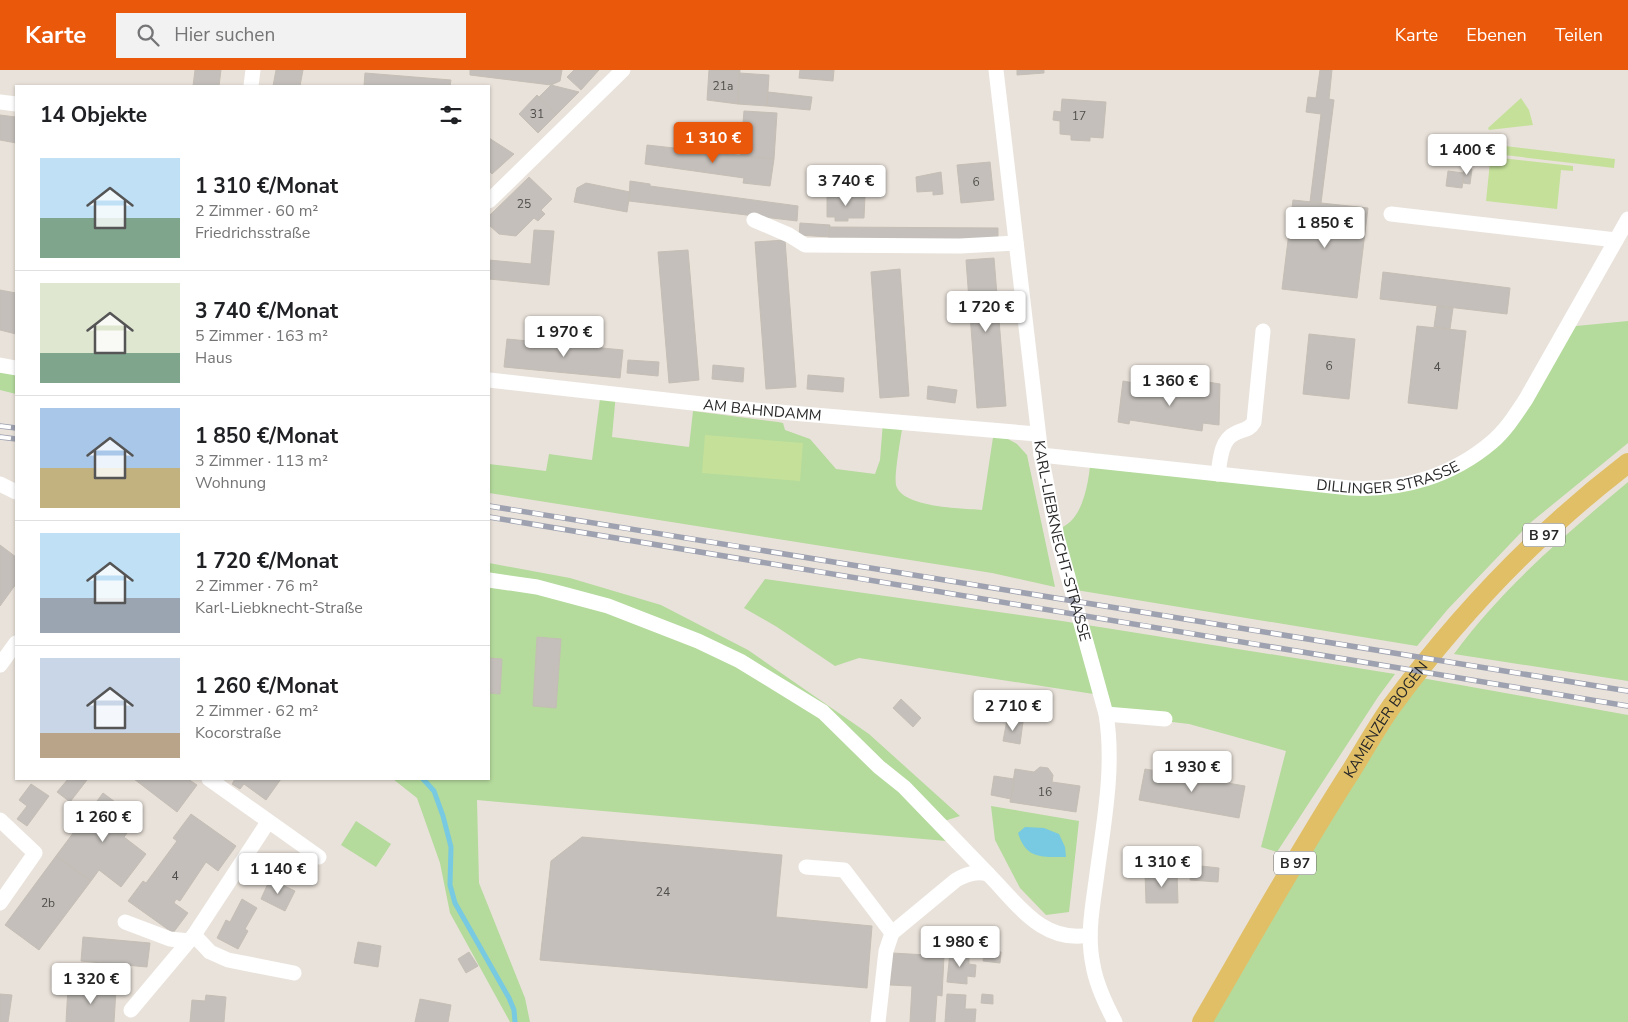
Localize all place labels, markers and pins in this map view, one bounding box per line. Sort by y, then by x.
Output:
pin: 1 310 € [667,122,759,164]
pin: 1 400 € [1421,134,1513,176]
pin: 3 740 € [800,164,892,207]
pin: 1 850 € [1279,206,1371,249]
pin: 1 720 € [940,290,1032,333]
pin: 1 970 € [518,316,610,358]
pin: 1 360 € [1124,364,1216,407]
pin: 2 710 € [967,690,1059,732]
pin: 1 930 € [1146,750,1238,793]
pin: 1 260 € [57,800,149,843]
pin: 1 310 € [1116,846,1208,888]
pin: 1 140 € [232,852,324,895]
pin: 1 980 € [914,926,1006,968]
pin: 1 320 € [45,962,137,1005]

